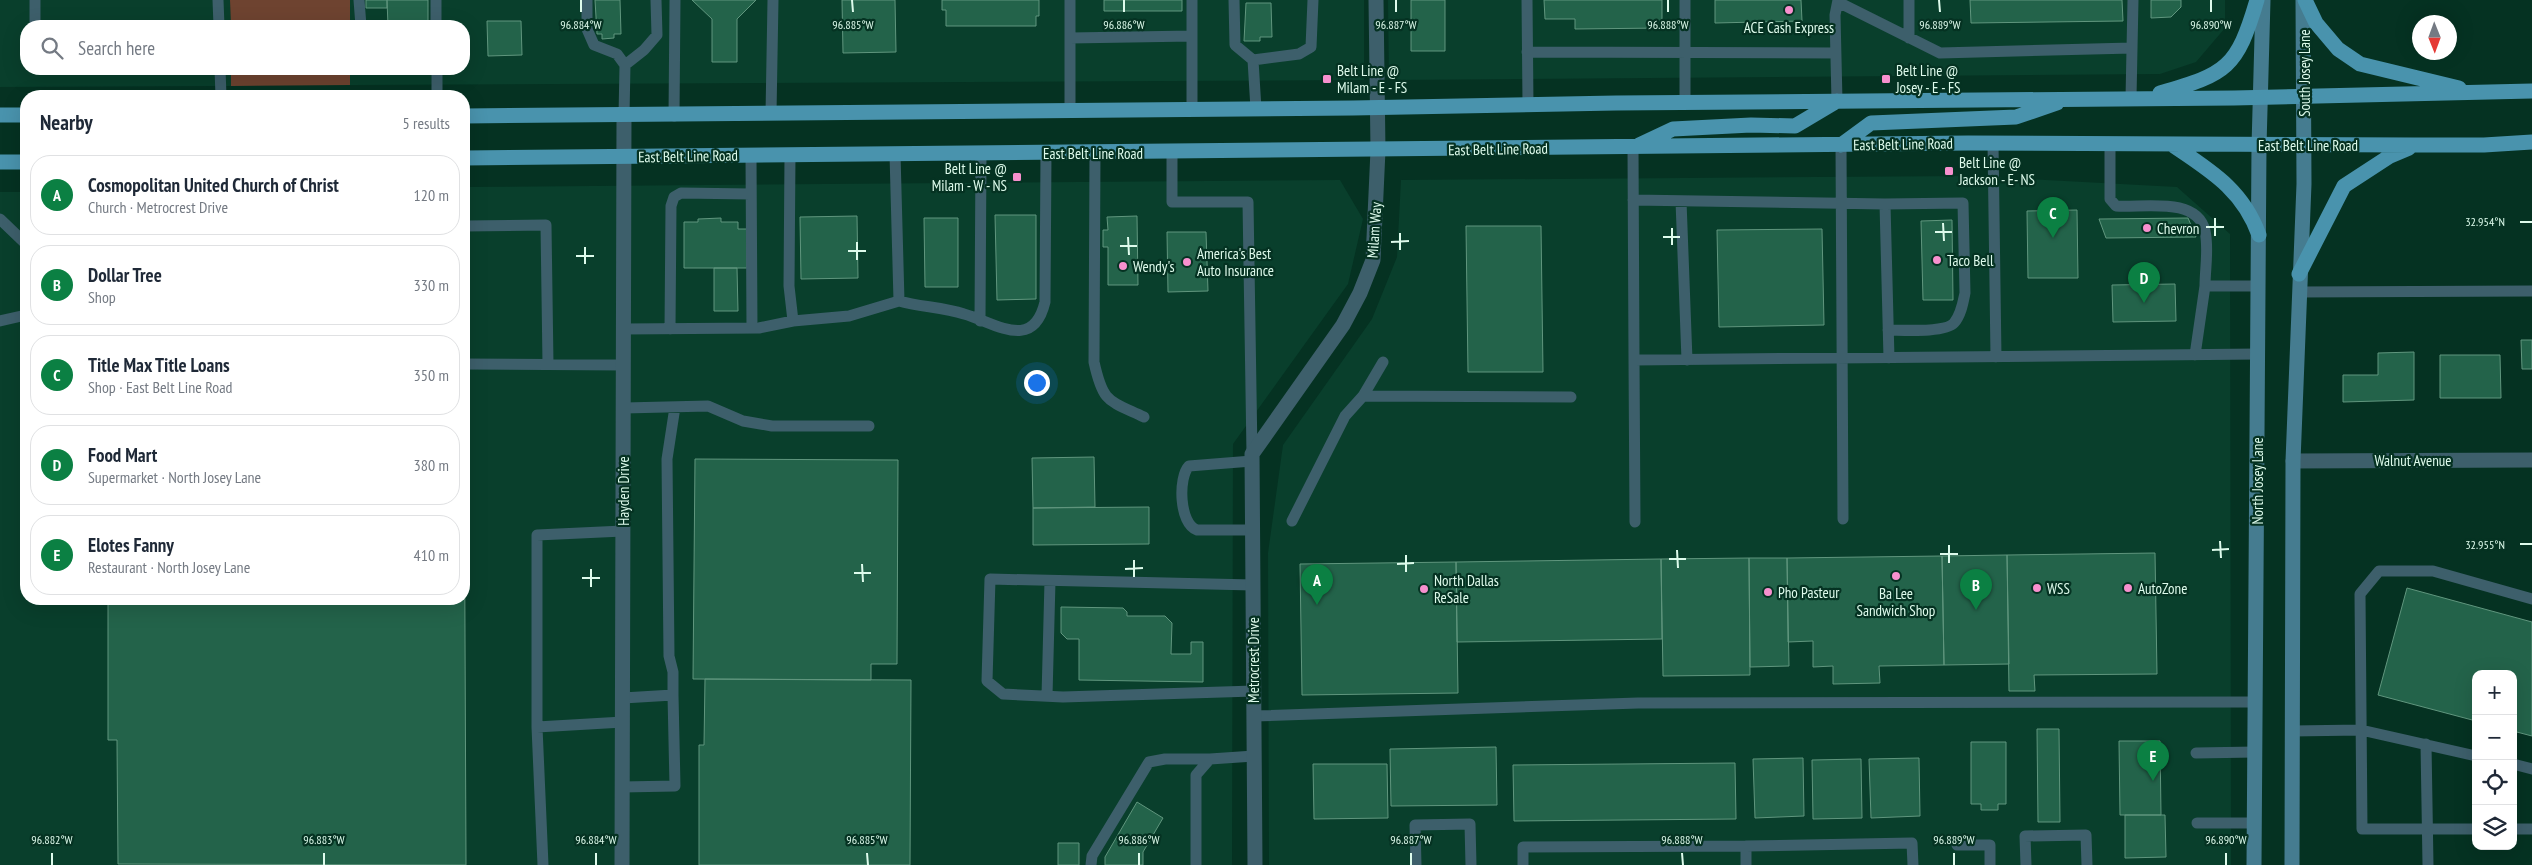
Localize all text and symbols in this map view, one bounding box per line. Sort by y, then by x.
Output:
marker: ACE Cash Express [1783,4,1795,16]
north arrow [2412,15,2457,60]
text: 96.884°W [560,17,602,32]
text: 96.885°W [832,17,874,32]
text: 96.886°W [1103,17,1145,32]
text: 96.887°W [1375,17,1417,32]
text: 96.888°W [1647,17,1689,32]
text: 96.889°W [1919,17,1961,32]
text: 96.890°W [2190,17,2232,32]
place label: ACE Cash Express [1744,18,1834,37]
search box [20,20,470,75]
street label: South Josey Lane [2295,29,2314,117]
icon: search [38,34,66,62]
text: Search here [78,36,155,60]
place label: Belt Line @ Milam - E - FS [1337,61,1407,97]
place label: Belt Line @ Josey - E - FS [1895,61,1961,97]
marker: Belt Line @ Milam - E - FS [1321,73,1333,85]
marker: Belt Line @ Josey - E - FS [1880,73,1892,85]
text: Nearby [40,109,93,136]
text: 5 results [403,113,450,133]
street label: East Belt Line Road [1853,134,1953,154]
street label: East Belt Line Road [2258,136,2358,155]
street label: East Belt Line Road [1448,139,1548,159]
street label: East Belt Line Road [1043,144,1143,163]
street label: East Belt Line Road [638,146,738,166]
place label: Belt Line @ Jackson - E- NS [1958,153,2035,189]
place label: Belt Line @ Milam - W - NS [932,159,1007,195]
marker: Belt Line @ Jackson - E- NS [1943,165,1955,177]
marker: Belt Line @ Milam - W - NS [1011,171,1023,183]
text: Cosmopolitan United Church of Christ [88,173,339,197]
text: A [53,185,61,205]
text: 120 m [414,185,449,205]
text: Church · Metrocrest Drive [88,197,228,217]
pin: C [2037,197,2069,238]
street label: Milam Way [1363,201,1385,259]
text: 32.954°N [2465,214,2505,229]
place label: Chevron [2157,219,2199,238]
marker: Chevron [2141,222,2153,234]
place label: America's Best Auto Insurance [1197,244,1274,280]
place label: Taco Bell [1947,251,1994,270]
marker: Taco Bell [1931,254,1943,266]
marker: America's Best Auto Insurance [1181,256,1193,268]
place label: Wendy's [1133,257,1174,276]
marker: Wendy's [1117,260,1129,272]
pin: D [2128,262,2160,303]
text: Dollar Tree [88,263,162,287]
text: B [53,275,61,295]
text: 330 m [414,275,449,295]
text: Shop [88,287,116,307]
text: Title Max Title Loans [88,353,230,377]
text: C [53,365,61,385]
text: 350 m [414,365,449,385]
your location [1024,370,1050,396]
text: Shop · East Belt Line Road [88,377,233,397]
street label: North Josey Lane [2248,437,2267,525]
text: Food Mart [88,443,157,467]
street label: Walnut Avenue [2375,451,2452,470]
text: D [53,455,61,475]
text: 380 m [414,455,449,475]
street label: Hayden Drive [614,456,633,526]
text: Supermarket · North Josey Lane [88,467,261,487]
text: Elotes Fanny [88,533,174,557]
text: 32.955°N [2465,537,2505,552]
text: E [54,545,60,565]
text: 410 m [414,545,449,565]
text: Restaurant · North Josey Lane [88,557,250,577]
pin: A [1301,564,1333,605]
pin: B [1960,569,1992,610]
marker: Ba Lee Sandwich Shop [1890,570,1902,582]
place label: North Dallas ReSale [1434,571,1499,607]
place label: WSS [2047,579,2070,598]
place label: AutoZone [2138,579,2187,598]
marker: WSS [2031,582,2043,594]
marker: AutoZone [2122,582,2134,594]
marker: North Dallas ReSale [1418,583,1430,595]
place label: Pho Pasteur [1778,583,1840,602]
place label: Ba Lee Sandwich Shop [1857,584,1935,620]
marker: Pho Pasteur [1762,586,1774,598]
street label: Metrocrest Drive [1244,617,1263,703]
map controls [2472,670,2517,850]
button: + [2472,670,2517,715]
button: − [2472,715,2517,760]
pin: E [2137,740,2169,781]
button: locate [2472,760,2517,805]
button: layers [2472,805,2517,850]
text: 96.882°W [31,832,73,847]
text: 96.883°W [303,832,345,847]
text: 96.884°W [575,832,617,847]
text: 96.885°W [846,832,888,847]
text: 96.886°W [1118,832,1160,847]
text: 96.887°W [1390,832,1432,847]
text: 96.888°W [1661,832,1703,847]
text: 96.889°W [1933,832,1975,847]
text: 96.890°W [2205,832,2247,847]

